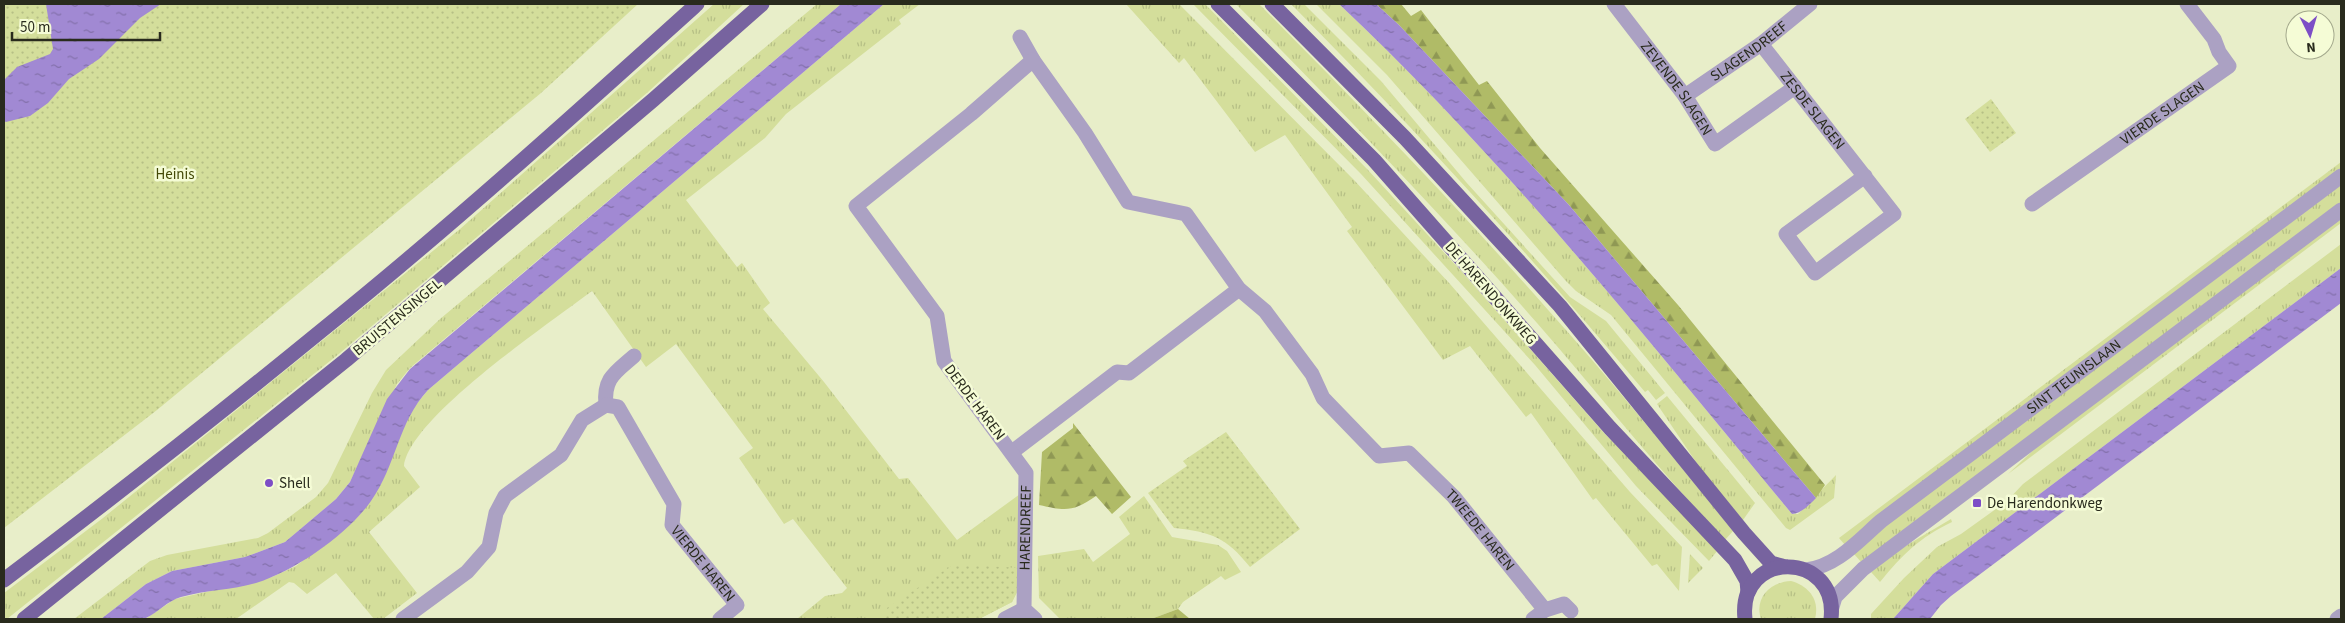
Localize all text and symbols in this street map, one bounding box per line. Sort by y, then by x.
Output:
scale bar [12,10,160,42]
north arrow [2285,10,2335,60]
street label: SLAGENDREEF [1706,16,1793,87]
text: 50 m [20,17,50,38]
street label: ZEVENDE SLAGEN [1635,37,1717,140]
text: N [2306,37,2317,57]
street label: ZESDE SLAGEN [1775,67,1850,154]
street label: VIERDE SLAGEN [2116,76,2209,150]
park label: Heinis [155,164,195,185]
street label: DE HARENDONKWEG [1440,237,1541,349]
street label: BRUISTENSINGEL [348,274,446,361]
street label: SINT TEUNISLAAN [2022,334,2126,419]
street label: DERDE HAREN [939,360,1010,445]
place label: Shell [279,473,310,494]
marker: Shell [263,477,275,489]
street label: TWEEDE HAREN [1441,484,1519,575]
street label: HARENDREEF [1015,485,1037,571]
place label: De Harendonkweg [1987,493,2103,514]
marker: De Harendonkweg [1971,497,1983,509]
street label: VIERDE HAREN [666,521,740,606]

